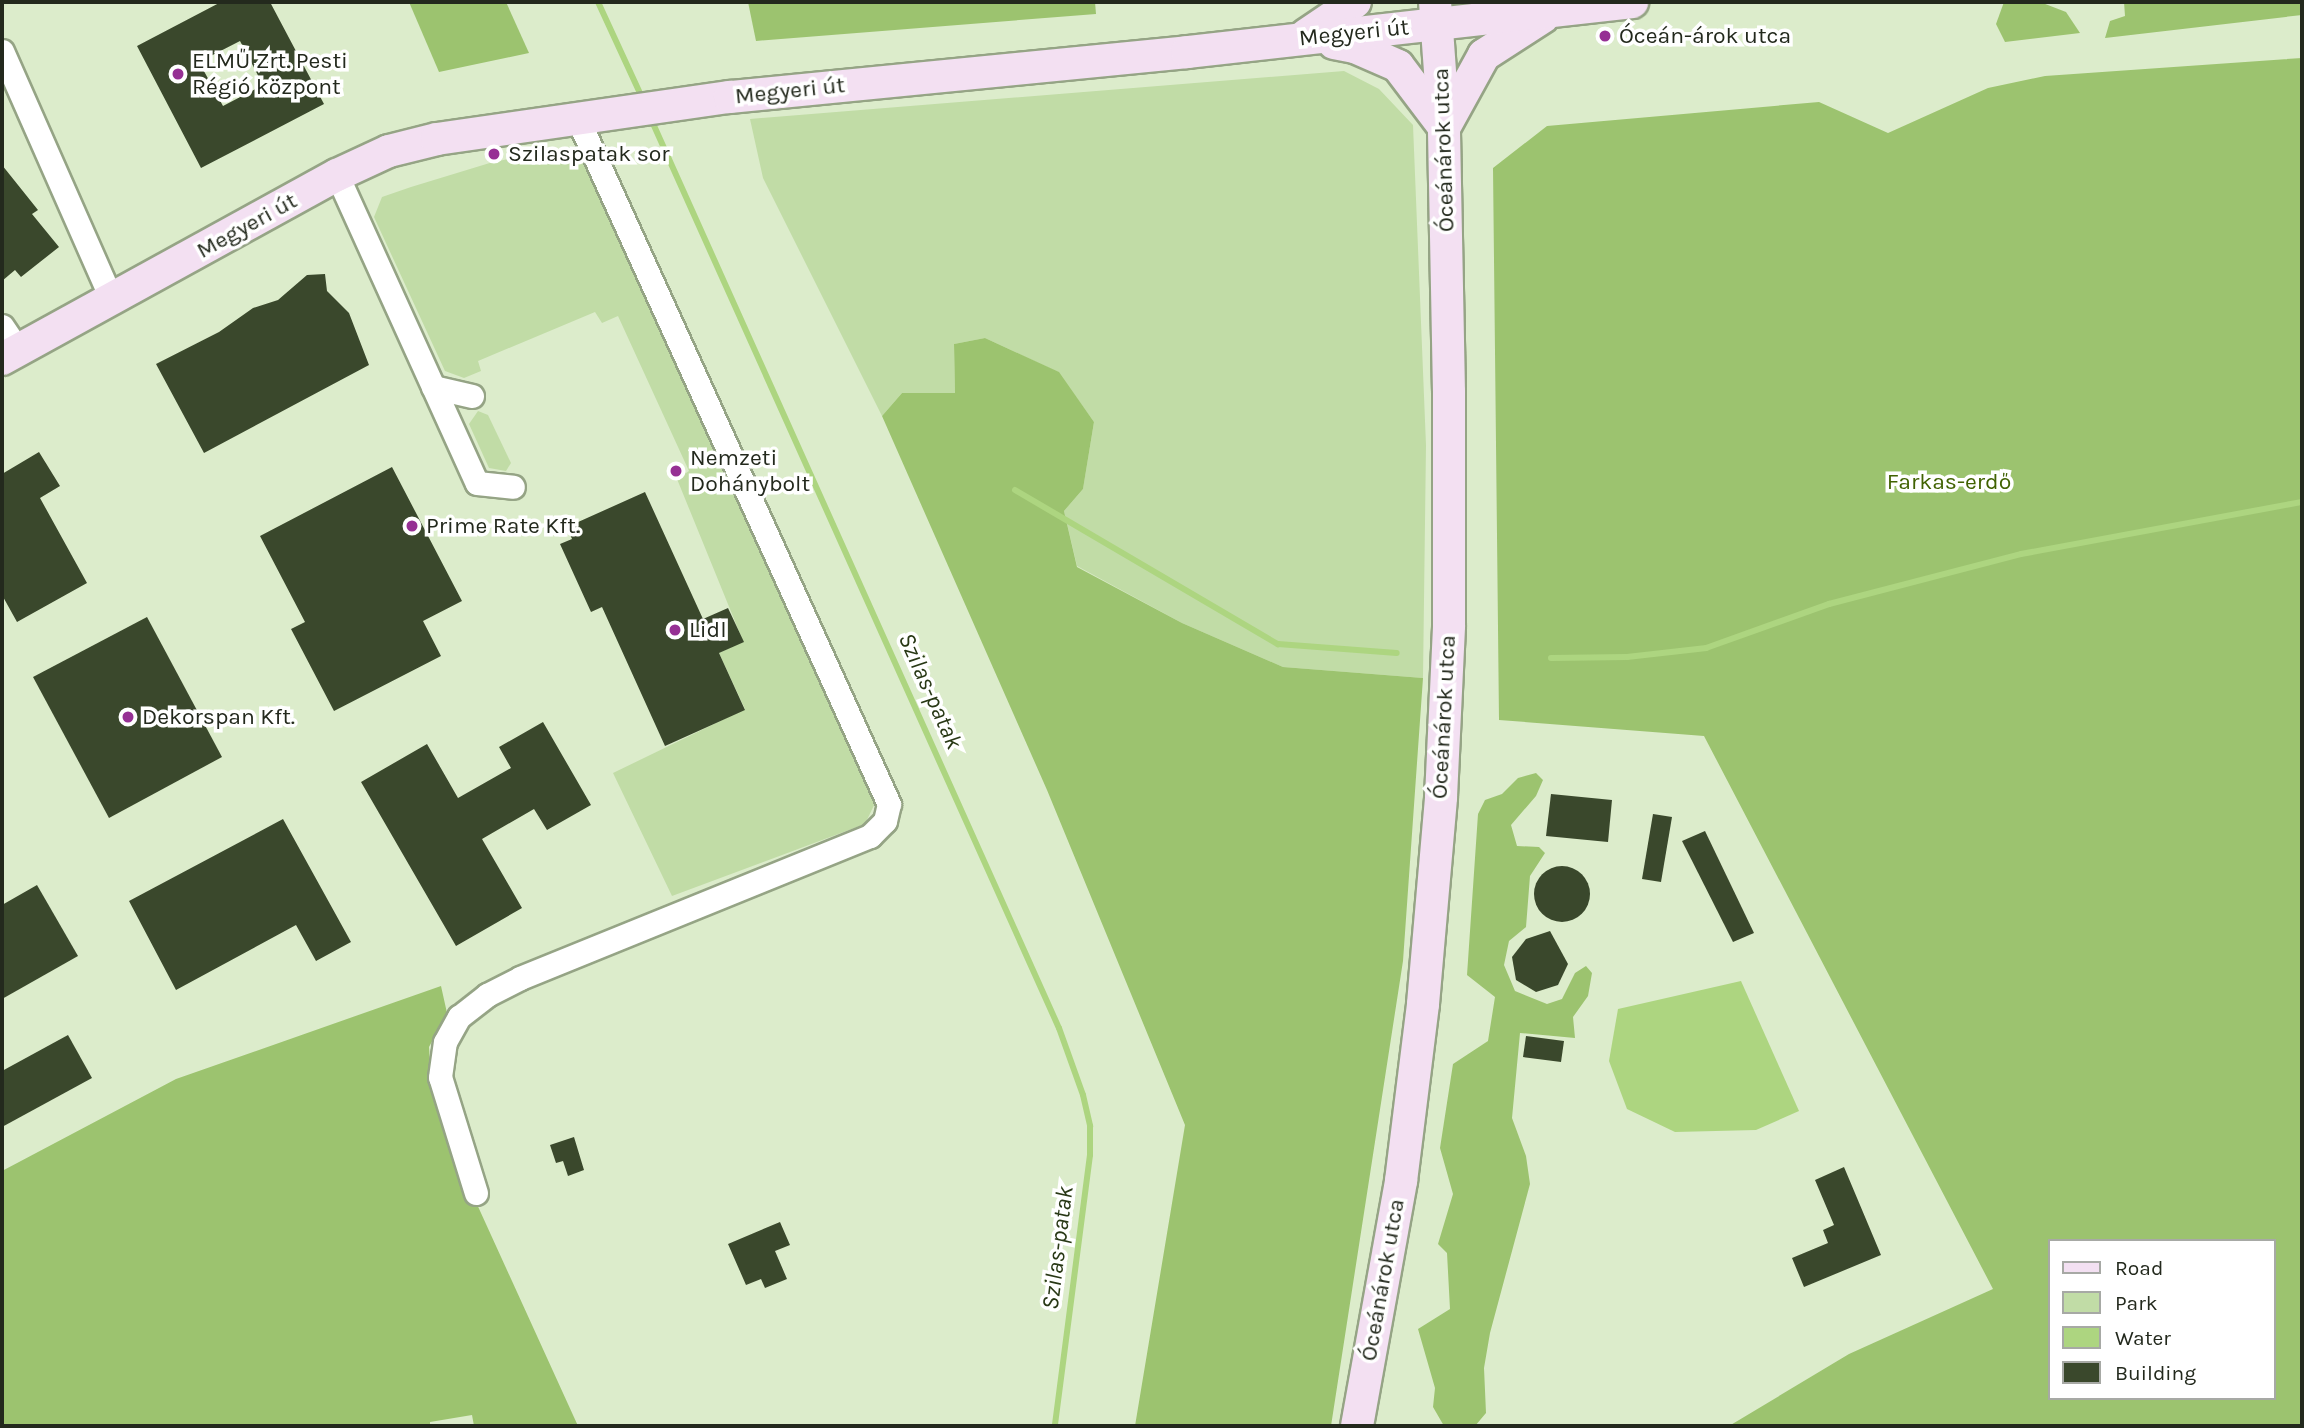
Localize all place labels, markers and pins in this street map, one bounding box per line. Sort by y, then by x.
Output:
place label: Óceán-árok utca [1619,22,1791,50]
marker: Óceán-árok utca [1597,28,1613,44]
place label: ELMŰ Zrt. Pesti Régió központ [192,47,348,101]
marker: ELMŰ Zrt. Pesti Régió központ [170,66,186,82]
place label: Szilaspatak sor [508,140,670,168]
marker: Szilaspatak sor [486,146,502,162]
place label: Nemzeti Dohánybolt [690,444,810,498]
marker: Nemzeti Dohánybolt [668,463,684,479]
place label: Prime Rate Kft. [426,512,580,540]
marker: Prime Rate Kft. [404,518,420,534]
place label: Lidl [689,616,727,644]
marker: Lidl [667,622,683,638]
place label: Dekorspan Kft. [142,703,295,731]
marker: Dekorspan Kft. [120,709,136,725]

